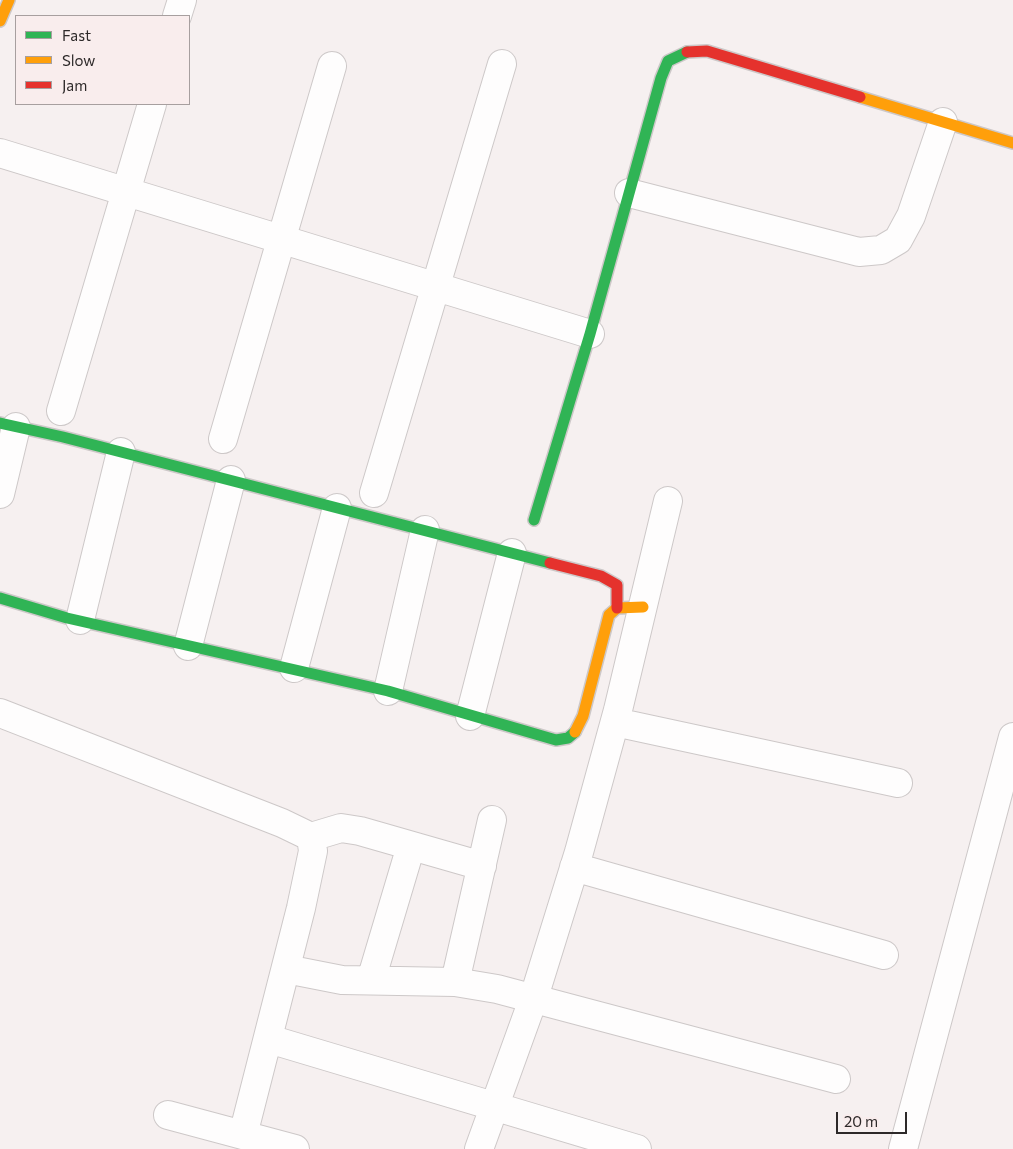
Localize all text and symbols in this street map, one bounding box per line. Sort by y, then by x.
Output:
legend [15,15,190,105]
text: Fast [62,26,91,44]
text: Slow [62,51,95,69]
text: Jam [62,76,87,94]
scale bar [838,1102,909,1134]
text: 20 m [844,1112,878,1130]

